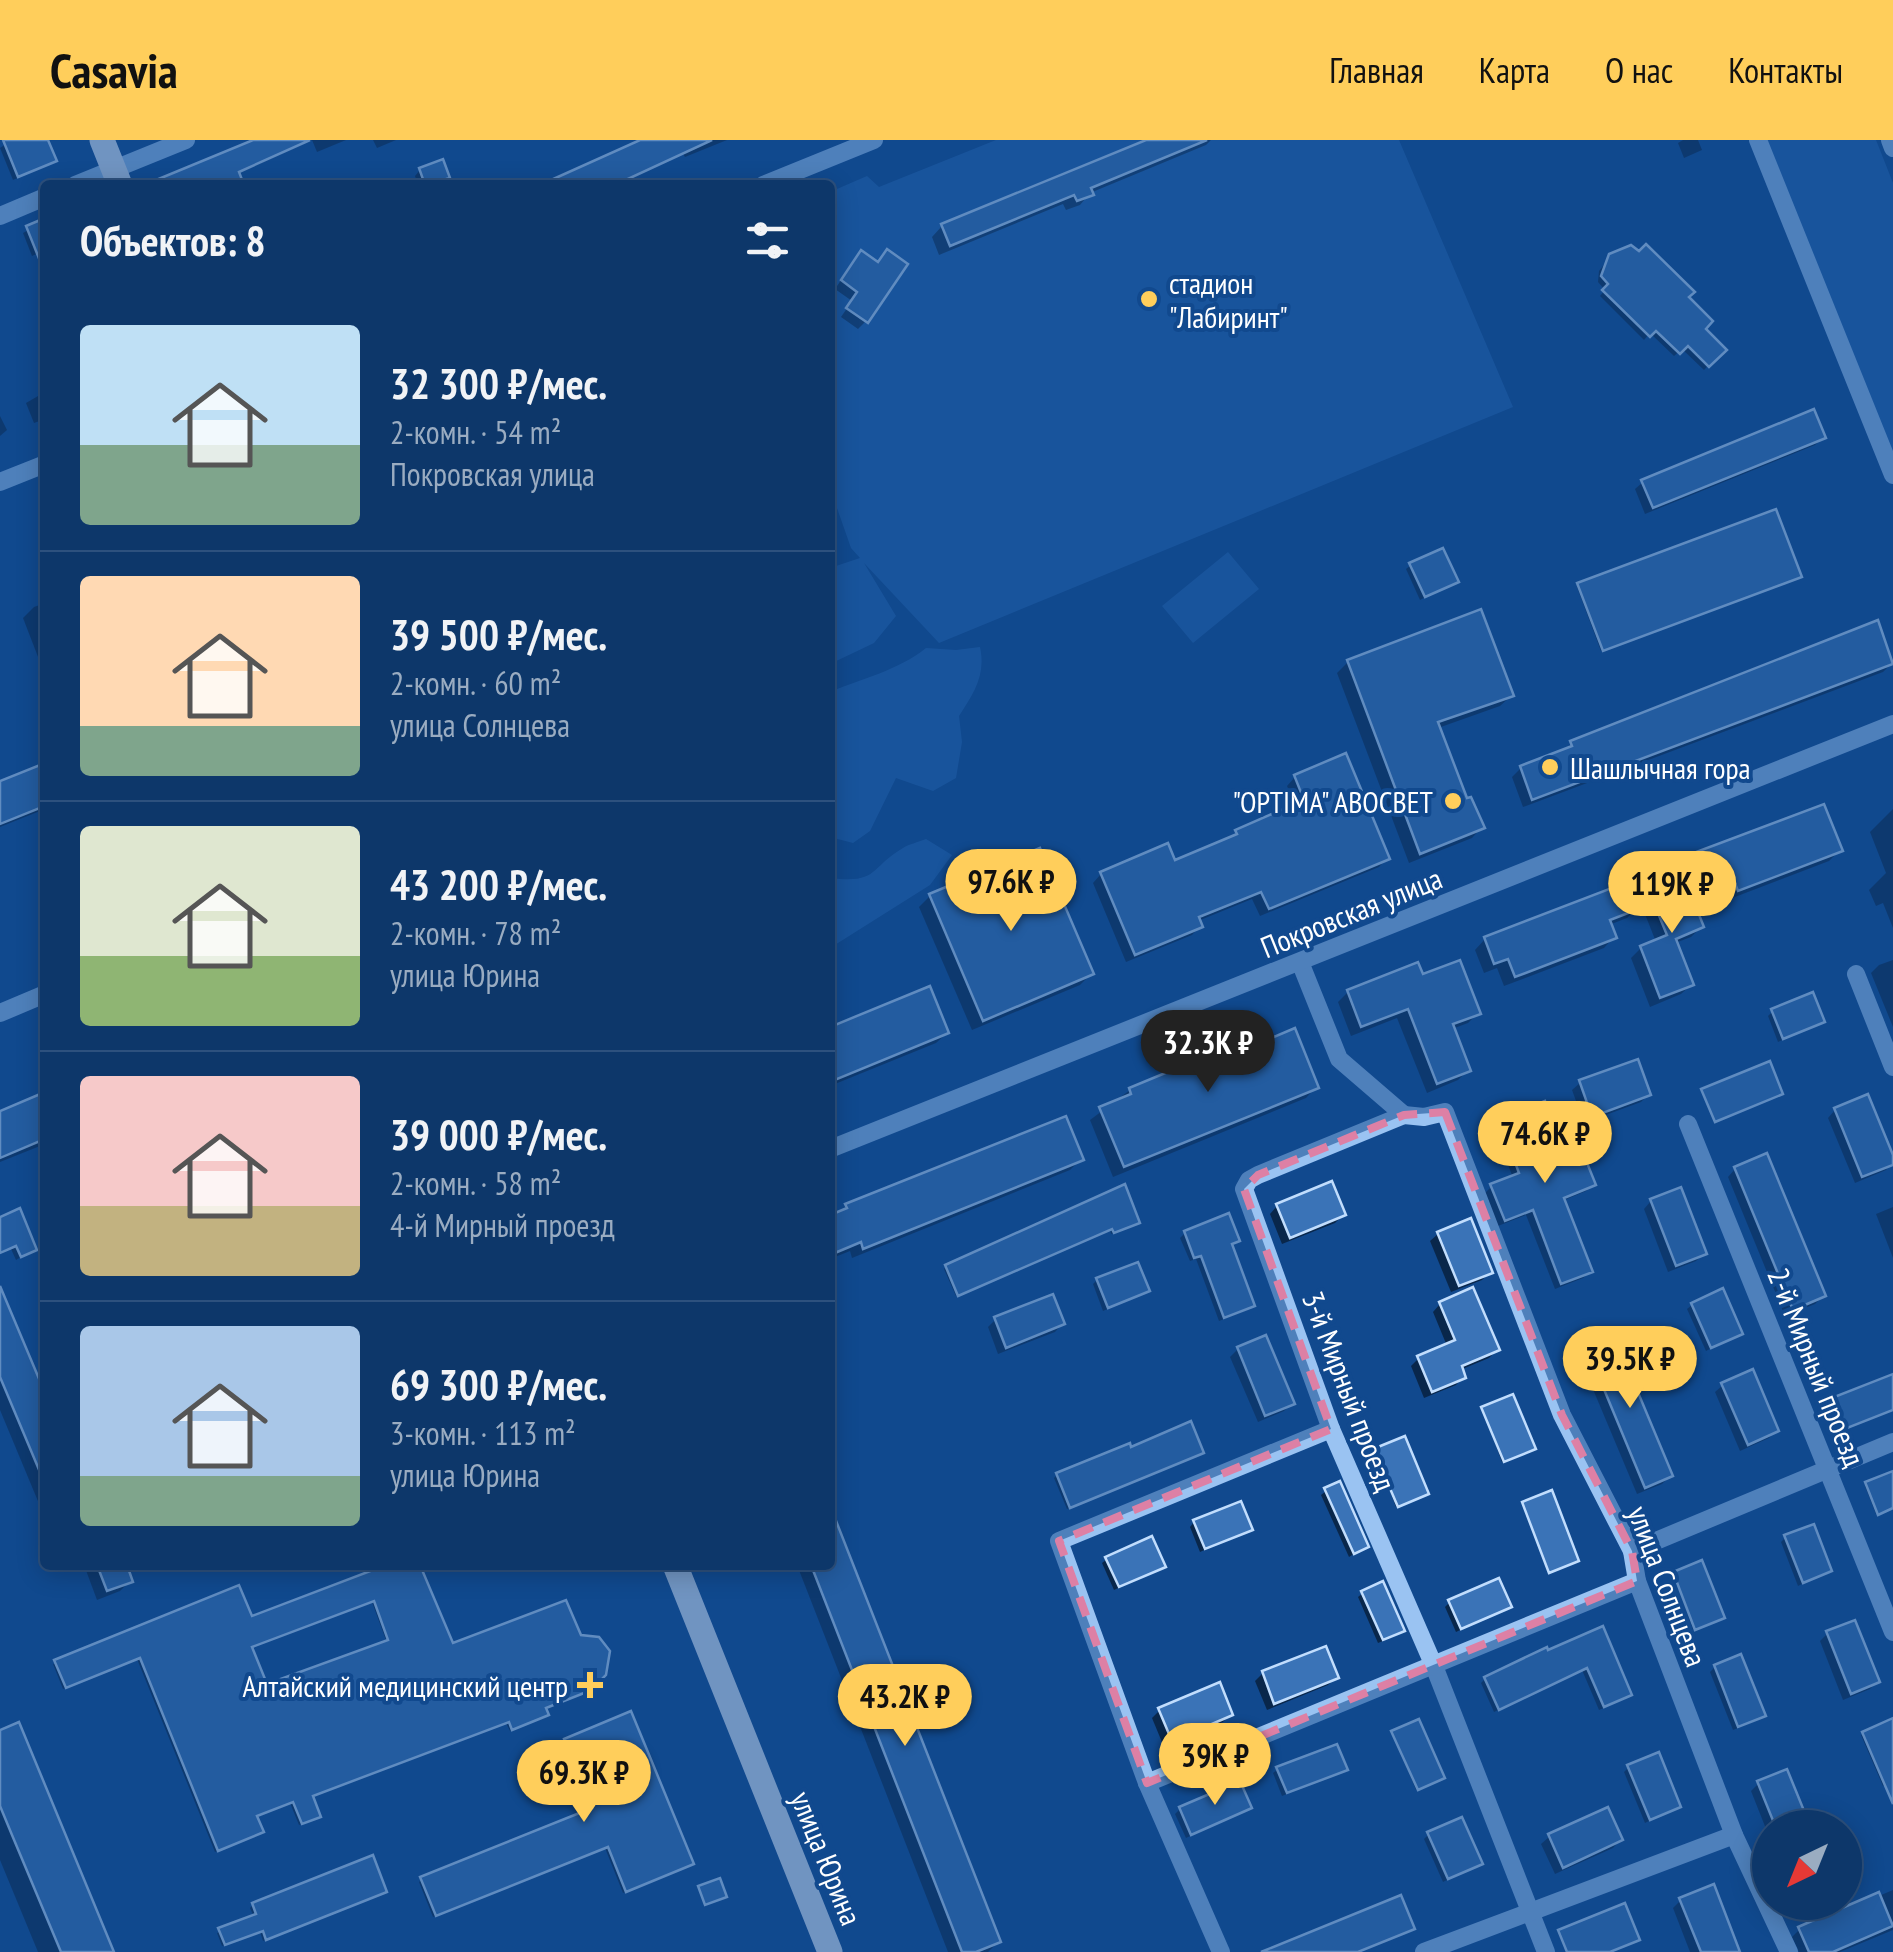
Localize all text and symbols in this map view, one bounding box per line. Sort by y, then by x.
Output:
text: Casavia [50,39,178,101]
text: Главная [1329,47,1424,93]
text: Карта [1479,47,1550,93]
text: О нас [1605,47,1673,93]
text: Контакты [1728,47,1843,93]
text: Объектов: 8 [80,213,266,268]
icon: filters [740,213,795,268]
place label: стадион "Лабиринт" [1169,263,1288,336]
marker: стадион "Лабиринт" [1138,288,1160,310]
text: 32 300 ₽/мес. [390,356,607,411]
icon: home [160,365,280,485]
text: 2-комн. · 54 m² [390,411,561,453]
text: Покровская улица [390,453,595,495]
text: 39 500 ₽/мес. [390,607,607,662]
icon: home [160,616,280,736]
text: 2-комн. · 60 m² [390,662,561,704]
text: улица Солнцева [390,704,570,746]
place label: Шашлычная гора [1570,748,1751,787]
marker: Шашлычная гора [1539,756,1561,778]
place label: "OPTIMA" АВОСВЕТ [1232,782,1433,821]
marker: "OPTIMA" АВОСВЕТ [1442,790,1464,812]
pin: 97.6K ₽ [919,849,1103,934]
pin: 119K ₽ [1591,851,1753,936]
text: 43 200 ₽/мес. [390,857,607,912]
street label: Покровская улица [1255,858,1447,966]
text: 97.6K ₽ [967,860,1055,902]
text: 119K ₽ [1630,862,1714,904]
icon: home [160,866,280,986]
text: 2-комн. · 78 m² [390,912,561,954]
text: улица Юрина [390,954,540,996]
pin: 32.3K ₽ [1116,1010,1300,1095]
text: 32.3K ₽ [1163,1021,1253,1063]
pin: 74.6K ₽ [1453,1101,1637,1186]
text: 39 000 ₽/мес. [390,1107,607,1162]
text: 74.6K ₽ [1500,1112,1590,1154]
icon: home [160,1116,280,1236]
text: 2-комн. · 58 m² [390,1162,561,1204]
text: 4-й Мирный проезд [390,1204,615,1246]
street label: 2-й Мирный проезд [1759,1262,1875,1472]
street label: 3-й Мирный проезд [1294,1286,1406,1496]
pin: 39.5K ₽ [1538,1326,1722,1411]
text: 39.5K ₽ [1585,1337,1675,1379]
text: 69 300 ₽/мес. [390,1357,607,1412]
icon: home [160,1366,280,1486]
text: 3-комн. · 113 m² [390,1412,576,1454]
text: улица Юрина [390,1454,540,1496]
street label: улица Солнцева [1620,1500,1716,1672]
pin: 43.2K ₽ [813,1664,997,1749]
place label: Алтайский медицинский центр [242,1666,568,1705]
marker: Алтайский медицинский центр [577,1672,603,1698]
text: 43.2K ₽ [860,1675,950,1717]
pin: 39K ₽ [1145,1723,1285,1808]
text: 39K ₽ [1181,1734,1249,1776]
pin: 69.3K ₽ [492,1740,676,1825]
text: 69.3K ₽ [539,1751,629,1793]
street label: улица Юрина [783,1785,871,1931]
north arrow [1752,1810,1862,1920]
map controls [1752,1810,1862,1920]

